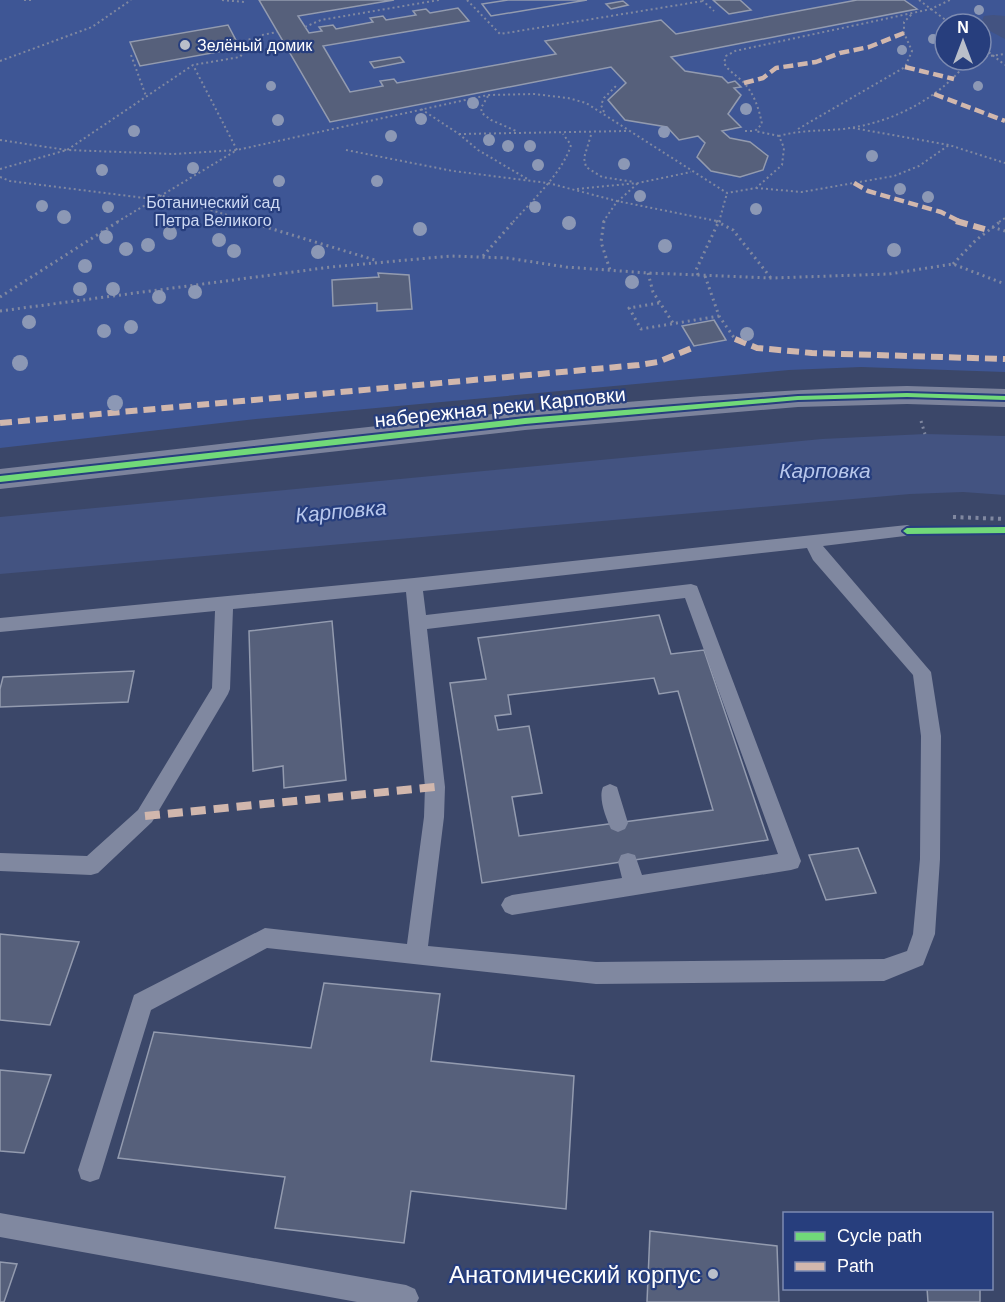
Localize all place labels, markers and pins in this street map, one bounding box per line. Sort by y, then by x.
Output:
place label: Зелёный домик [197,37,313,54]
marker: Зелёный домик [178,38,192,52]
place label: Анатомический корпус [449,1261,701,1288]
marker: Анатомический корпус [706,1267,720,1281]

